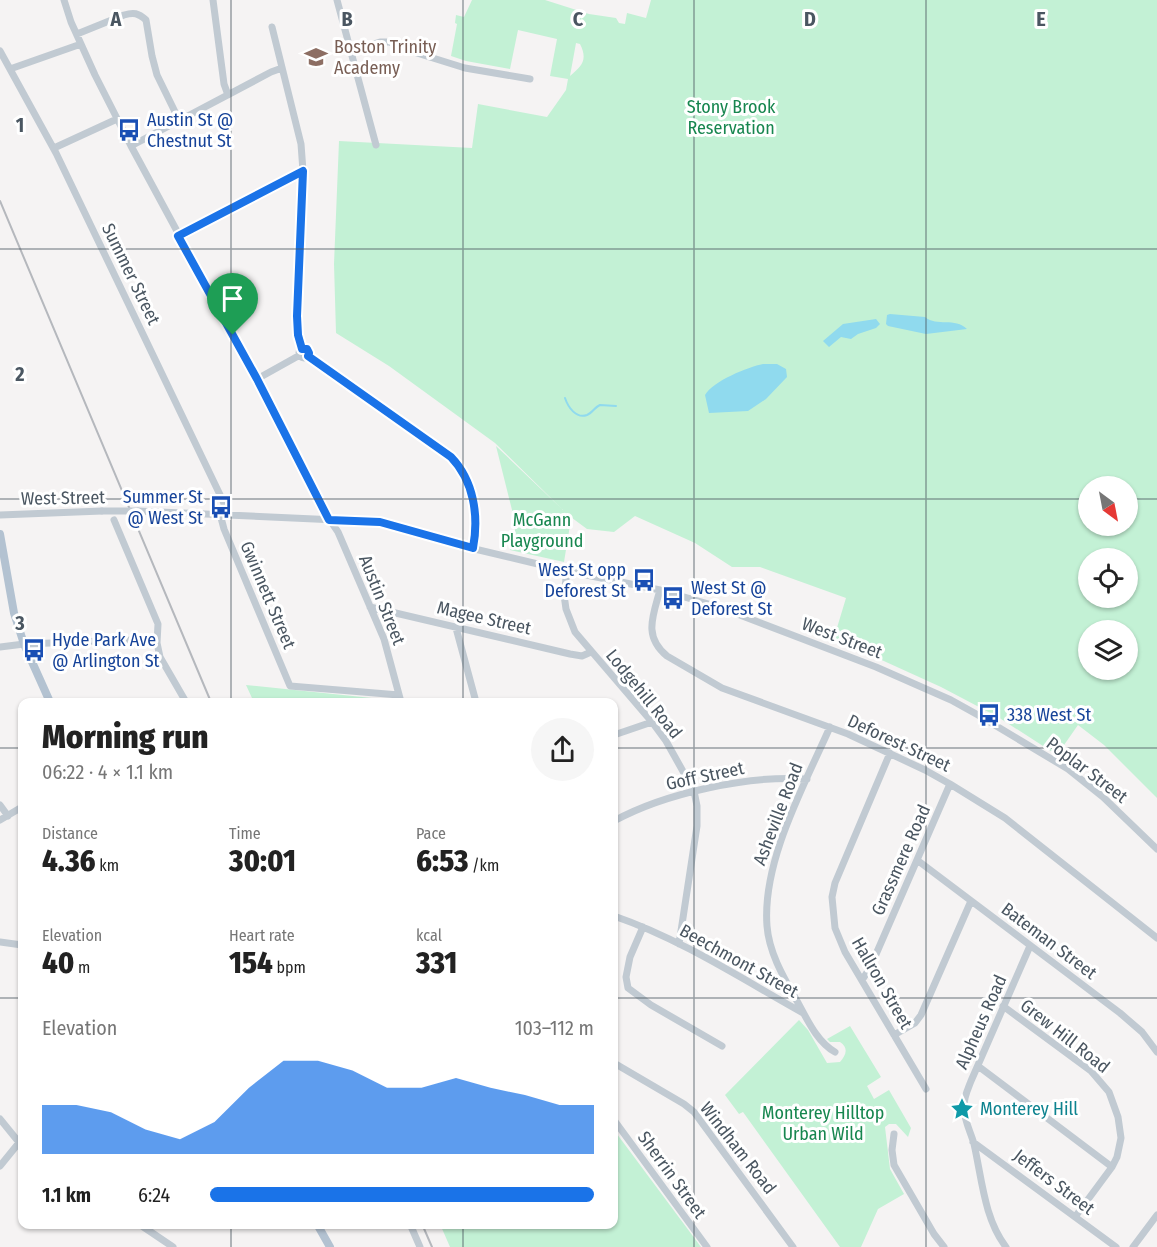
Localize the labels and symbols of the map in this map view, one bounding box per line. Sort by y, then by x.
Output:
text: A [110,7,123,31]
text: B [341,7,353,31]
text: C [573,7,584,31]
text: D [804,7,816,31]
text: E [1036,7,1046,31]
place label: Boston Trinity Academy [334,36,436,79]
school or university icon: Boston Trinity Academy [303,44,329,70]
park label: Stony Brook Reservation [687,96,776,139]
place label: Austin St @ Chestnut St [147,109,233,152]
text: 1 [16,113,24,137]
bus stop icon: Austin St @ Chestnut St [116,117,142,143]
street label: Summer Street [97,220,165,328]
pin [207,273,258,335]
text: 2 [14,362,25,386]
north arrow [1078,476,1138,536]
street label: West Street [21,486,105,510]
place label: Summer St @ West St [123,486,203,529]
bus stop icon: Summer St @ West St [208,494,234,520]
park label: McGann Playground [501,509,583,552]
street label: Gwinnett Street [235,538,301,652]
street label: Austin Street [354,552,410,648]
place label: West St opp Deforest St [538,559,626,602]
bus stop icon: West St opp Deforest St [631,567,657,593]
place label: West St @ Deforest St [691,577,773,620]
bus stop icon: West St @ Deforest St [660,585,686,611]
street label: Magee Street [435,596,533,640]
text: 3 [14,611,25,635]
street label: West Street [799,613,885,663]
place label: Hyde Park Ave @ Arlington St [52,629,160,672]
bus stop icon: Hyde Park Ave @ Arlington St [21,637,47,663]
street label: Lodgehill Road [601,645,687,743]
bus stop icon: 338 West St [976,702,1002,728]
place label: 338 West St [1007,704,1091,726]
street label: Deforest Street [844,710,954,776]
street label: Poplar Street [1042,732,1132,808]
street label: Goff Street [664,757,746,795]
street label: Asheville Road [748,760,808,868]
street label: Grassmere Road [867,801,935,919]
street label: Bateman Street [997,898,1101,984]
street label: Beechmont Street [676,919,802,1003]
street label: Hallron Street [847,933,917,1033]
street label: Alpheus Road [950,971,1012,1073]
street label: Grew Hill Road [1016,994,1114,1078]
place icon: Monterey Hill [949,1096,975,1122]
street label: Windham Road [695,1098,781,1198]
place label: Monterey Hill [980,1098,1078,1120]
park label: Monterey Hilltop Urban Wild [762,1102,884,1145]
street label: Sherrin Street [633,1127,711,1223]
street label: Jeffers Street [1009,1144,1099,1220]

